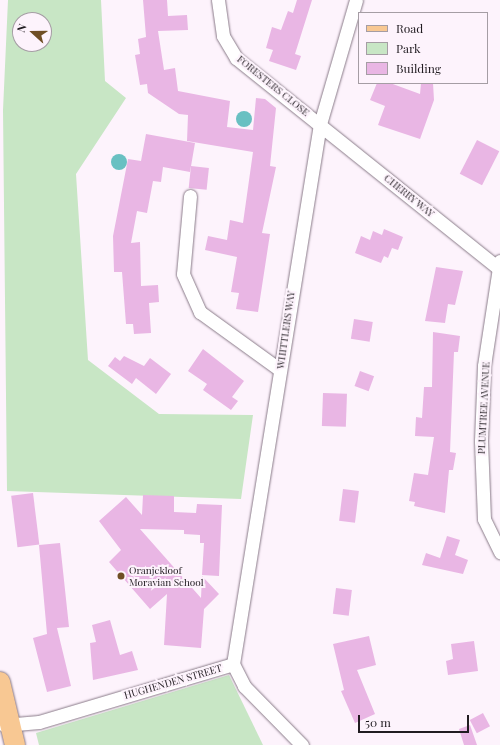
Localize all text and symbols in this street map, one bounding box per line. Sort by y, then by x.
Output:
north arrow [12,12,52,52]
legend [358,12,488,84]
text: Road [396,20,423,36]
text: N [13,21,30,34]
text: Park [396,40,421,56]
street label: FORESTERS CLOSE [235,53,311,119]
text: Building [396,60,441,76]
street label: CHERRY WAY [381,172,437,220]
street label: WHITTLERS WAY [275,290,297,370]
street label: PLUMTREE AVENUE [476,361,492,455]
place label: Oranjekloof Moravian School [129,564,204,588]
marker: Oranjekloof Moravian School [116,571,126,581]
street label: HUGHENDEN STREET [123,662,223,702]
scale bar [360,707,471,733]
text: 50 m [365,714,391,730]

